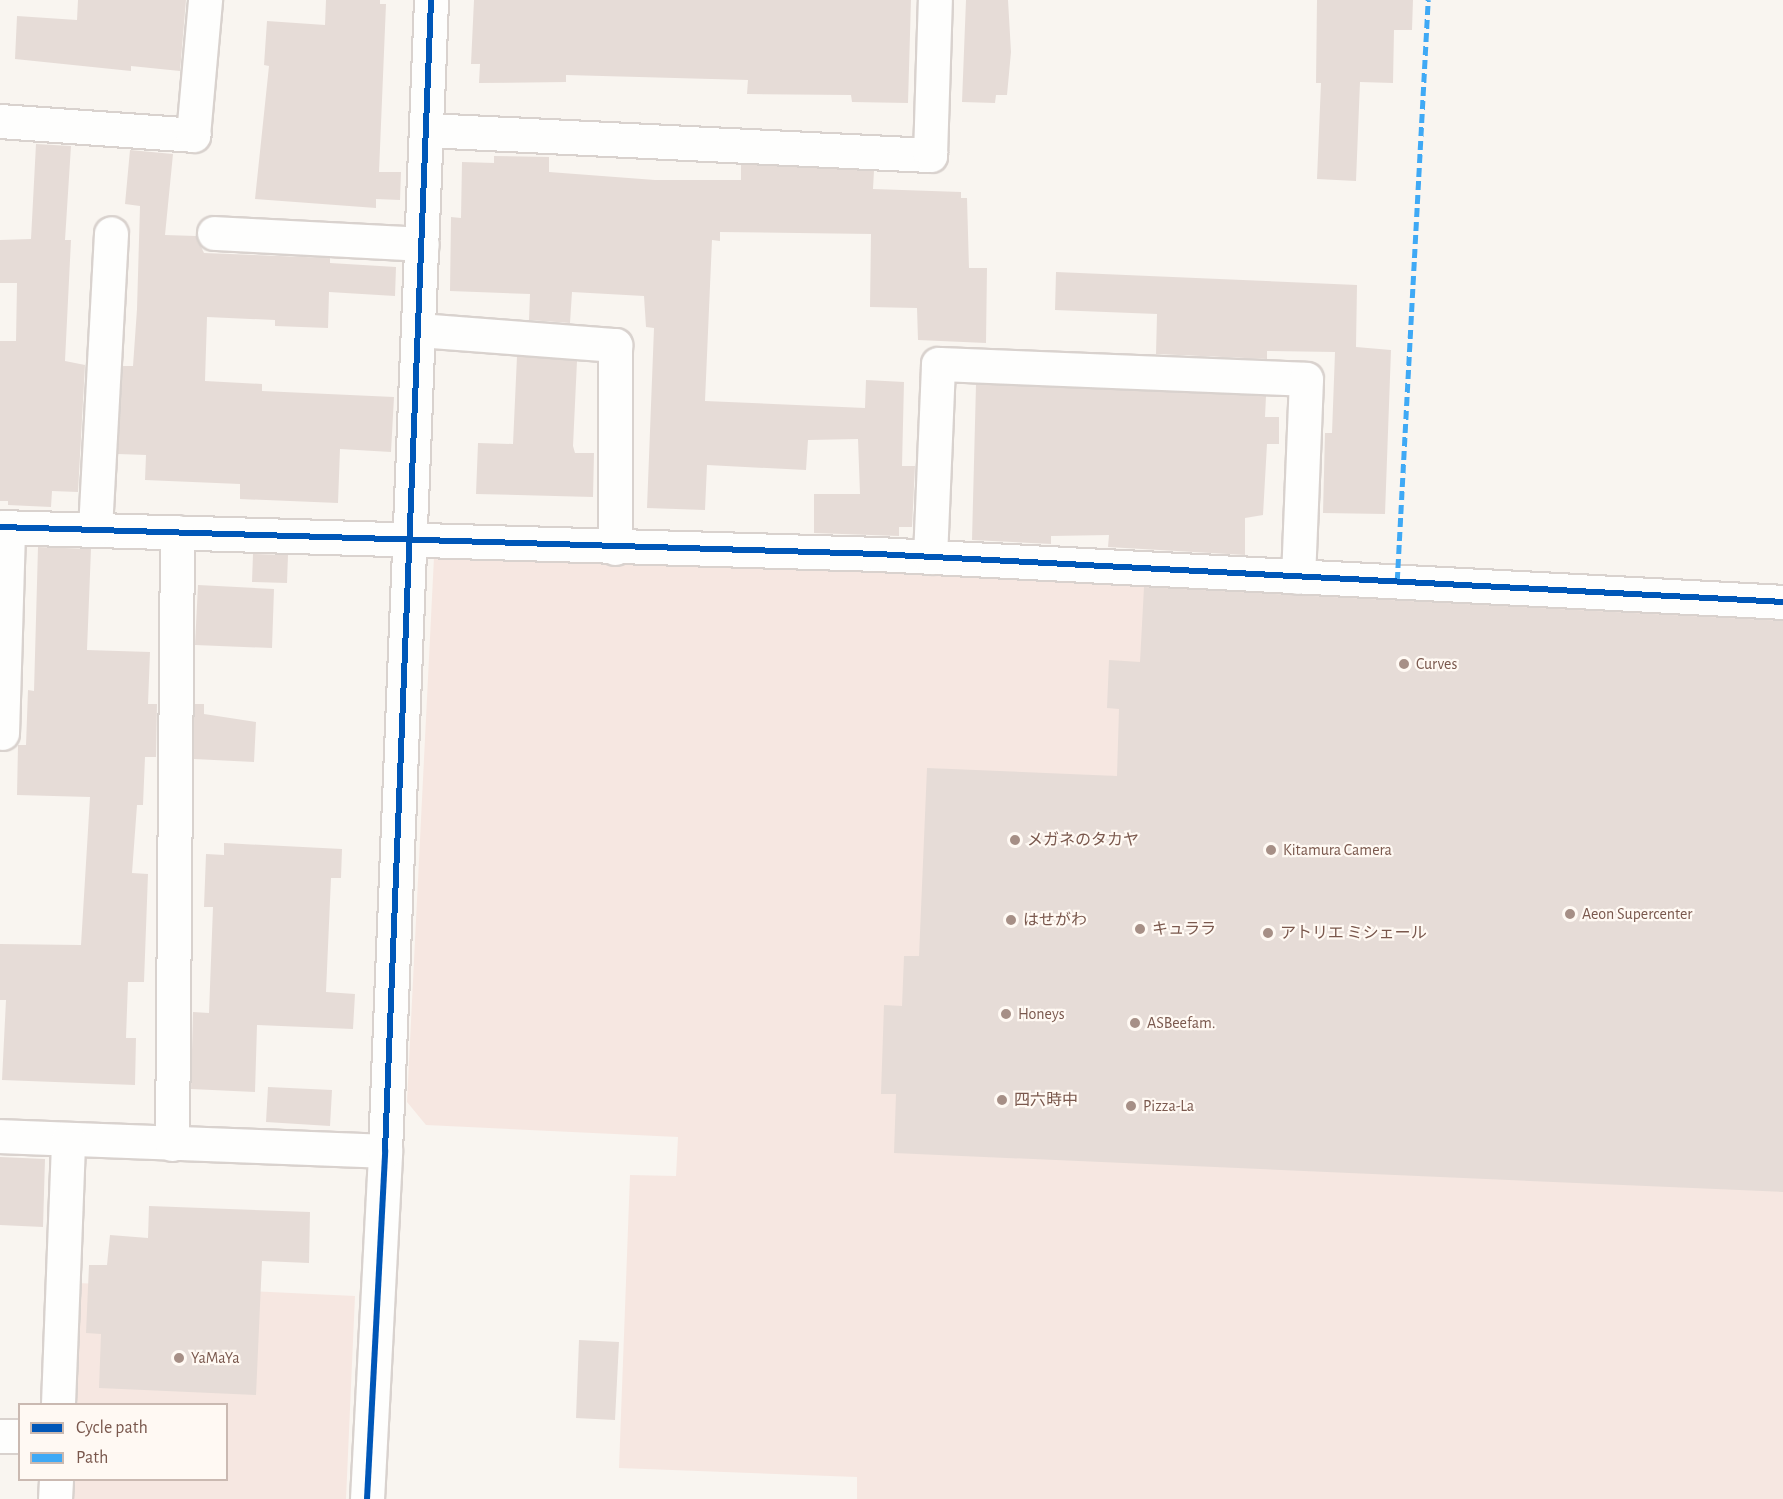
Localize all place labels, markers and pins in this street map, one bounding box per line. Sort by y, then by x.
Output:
place label: Curves [1416,654,1457,674]
marker: Curves [1397,657,1411,671]
place label: メガネのタカヤ [1027,830,1139,850]
marker: メガネのタカヤ [1008,833,1022,847]
place label: Kitamura Camera [1283,840,1392,860]
marker: Kitamura Camera [1264,843,1278,857]
place label: Aeon Supercenter [1582,904,1693,924]
marker: Aeon Supercenter [1563,907,1577,921]
place label: はせがわ [1023,910,1087,930]
marker: はせがわ [1004,913,1018,927]
place label: キュララ [1152,919,1216,939]
marker: キュララ [1133,922,1147,936]
place label: アトリエ ミシェール [1280,923,1427,943]
marker: アトリエ ミシェール [1261,926,1275,940]
place label: Honeys [1018,1004,1065,1024]
marker: Honeys [999,1007,1013,1021]
place label: ASBeefam. [1147,1013,1215,1033]
marker: ASBeefam. [1128,1016,1142,1030]
place label: 四六時中 [1014,1090,1078,1110]
marker: 四六時中 [995,1093,1009,1107]
place label: Pizza-La [1143,1096,1194,1116]
marker: Pizza-La [1124,1099,1138,1113]
place label: YaMaYa [191,1348,240,1368]
marker: YaMaYa [172,1351,186,1365]

